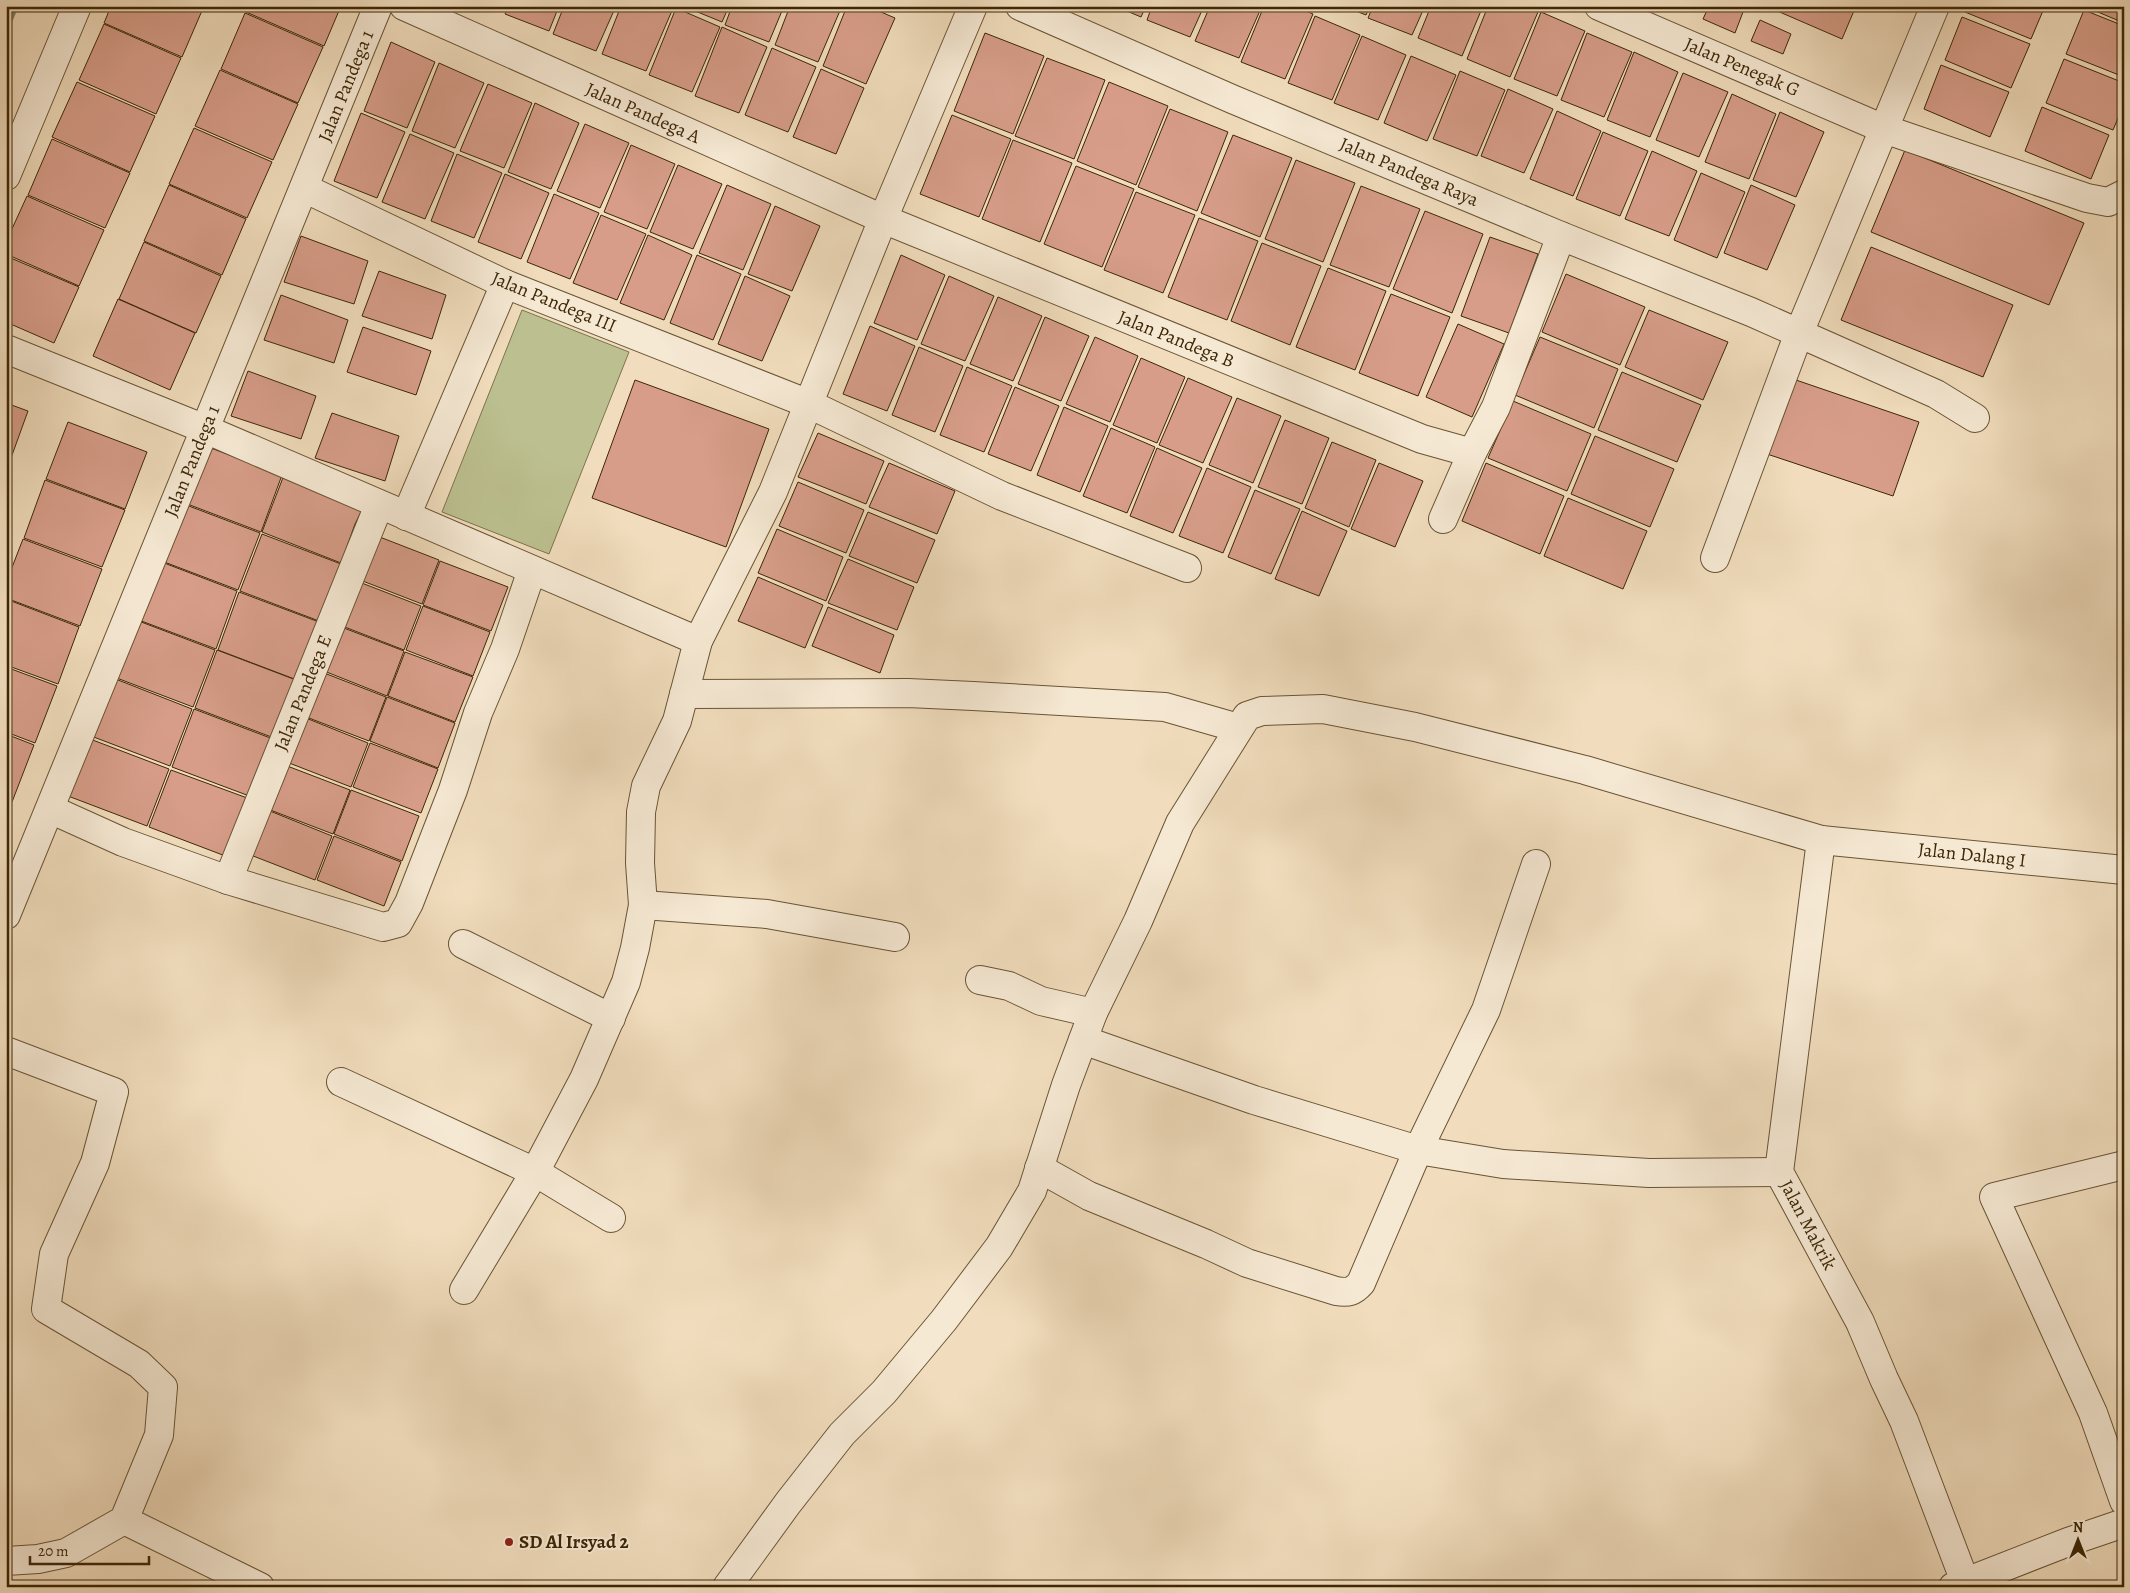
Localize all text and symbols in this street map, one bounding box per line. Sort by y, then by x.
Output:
street label: Jalan Pandega 1 [312,26,380,146]
street label: Jalan Penegak G [1680,31,1804,103]
street label: Jalan Pandega A [582,76,705,150]
street label: Jalan Pandega Raya [1335,131,1483,213]
street label: Jalan Pandega III [488,265,620,339]
street label: Jalan Pandega B [1114,304,1238,374]
street label: Jalan Pandega 1 [158,401,226,521]
street label: Jalan Pandega E [268,631,338,755]
street label: Jalan Dalang I [1917,836,2027,874]
street label: Jalan Makrik [1773,1175,1843,1275]
north arrow [2052,1516,2102,1566]
text: N [2073,1518,2083,1537]
place label: SD Al Irsyad 2 [519,1529,629,1555]
scale bar [30,1533,149,1565]
marker: SD Al Irsyad 2 [503,1536,515,1548]
text: 20 m [38,1541,69,1561]

